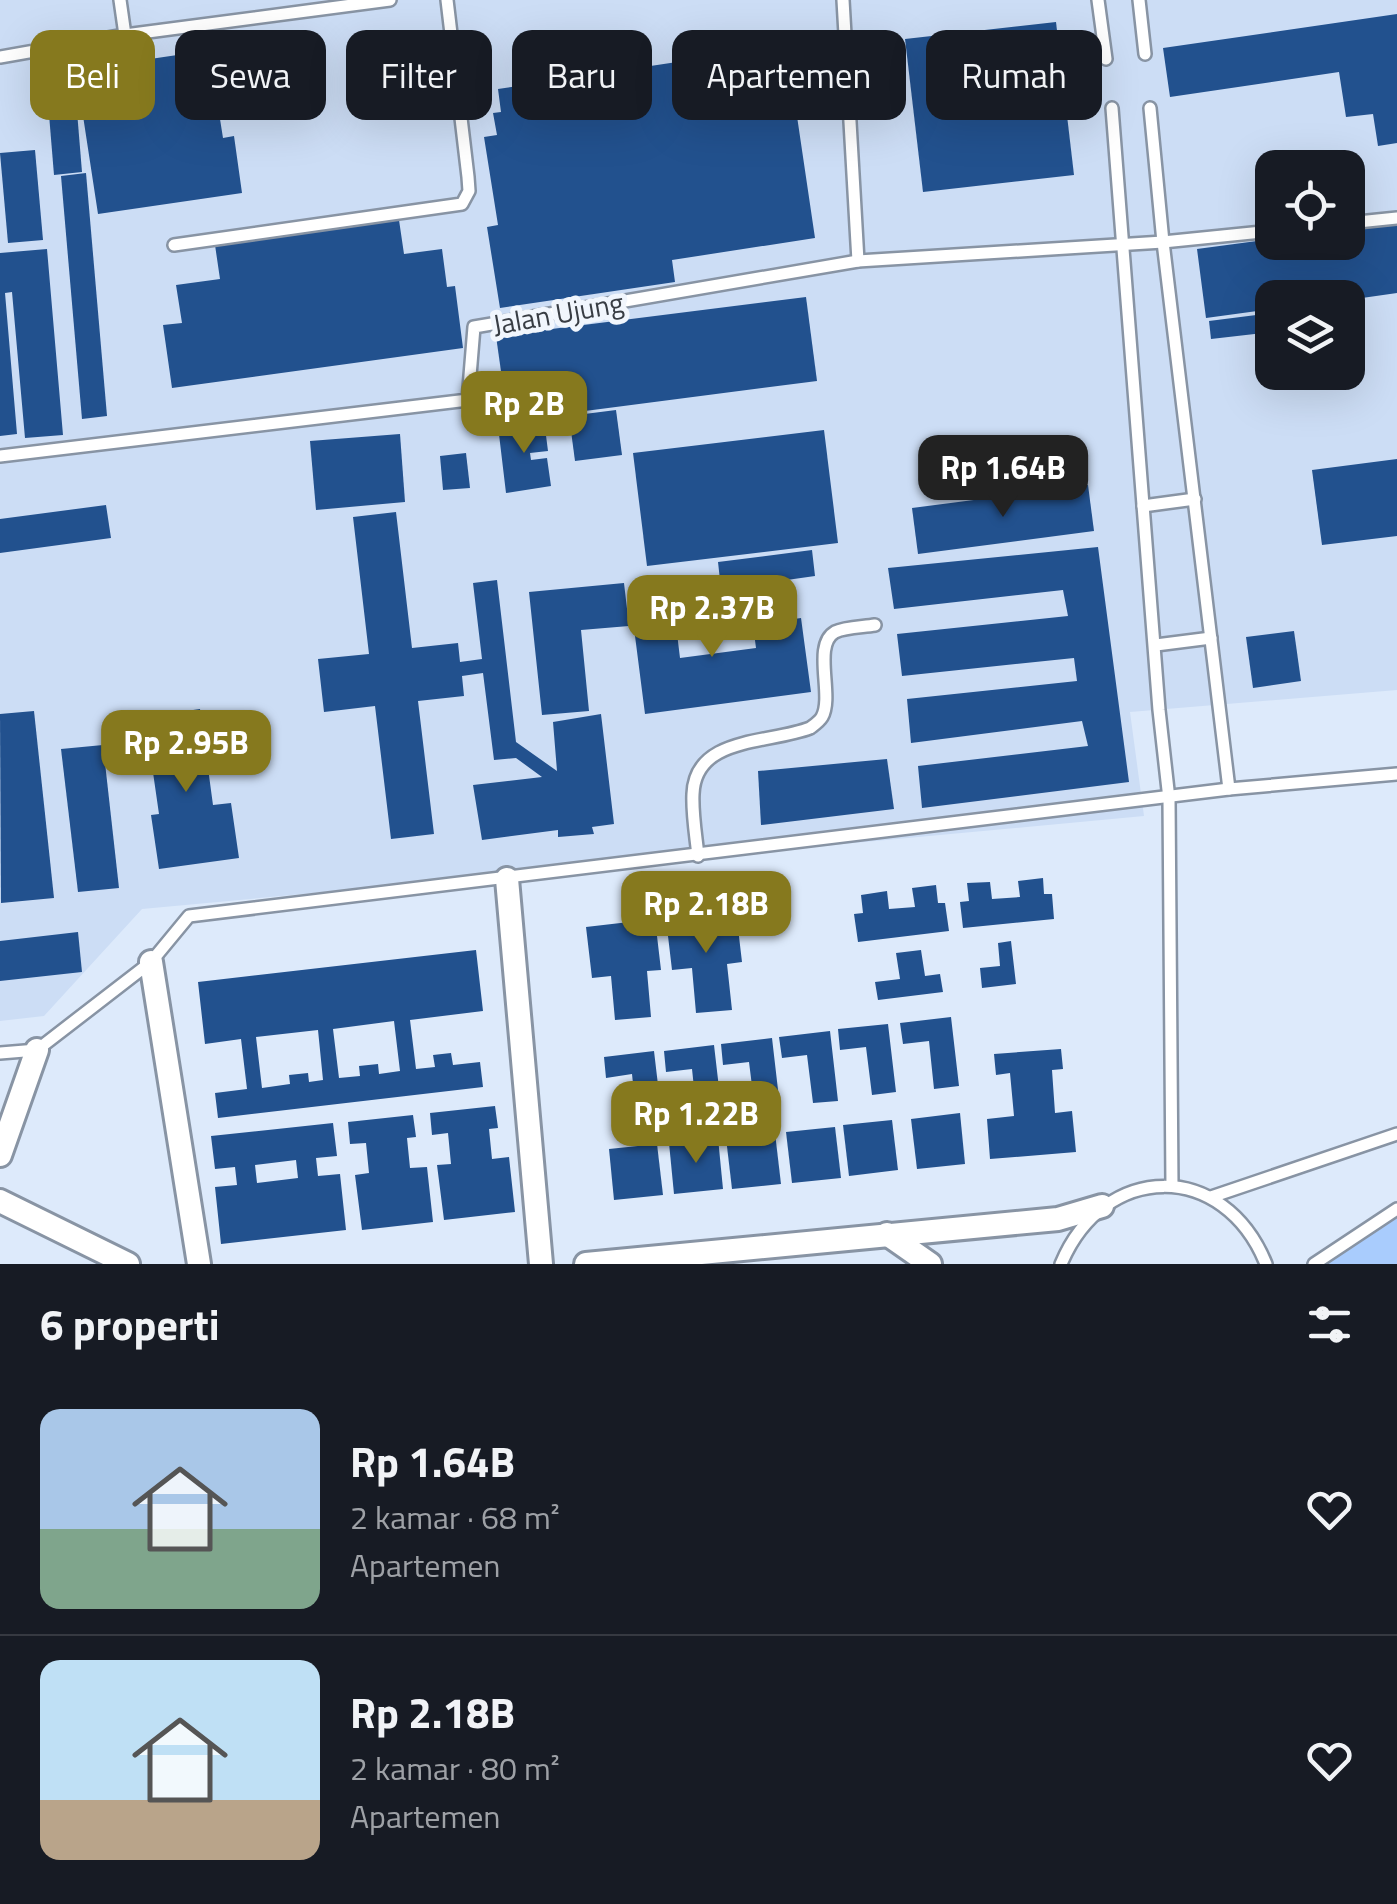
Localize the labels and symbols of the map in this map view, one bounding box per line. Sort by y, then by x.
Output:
street label: Jalan Ujung [489,280,627,346]
pin: Rp 2B [454,371,594,456]
pin: Rp 1.64B [900,435,1106,520]
pin: Rp 2.37B [609,575,815,660]
pin: Rp 2.95B [83,710,289,795]
pin: Rp 2.18B [603,871,809,956]
pin: Rp 1.22B [593,1081,799,1166]

